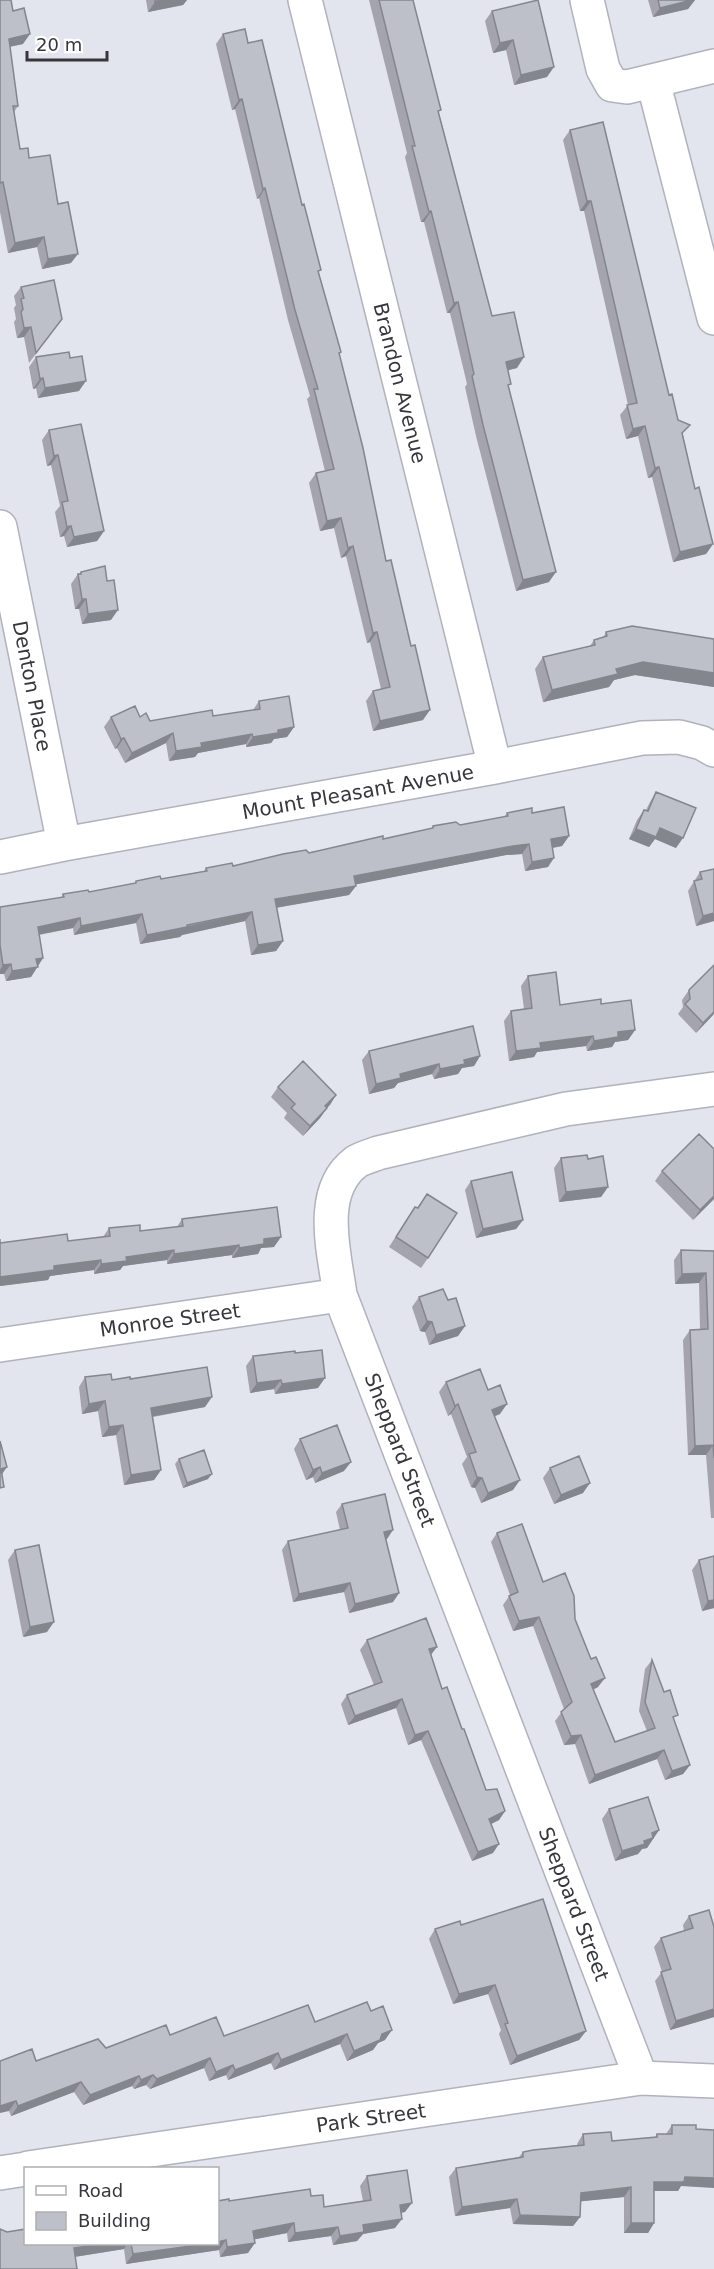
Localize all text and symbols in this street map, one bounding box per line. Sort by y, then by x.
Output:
scale bar [27,24,106,62]
text: 20 m [36,34,82,55]
street label: Brandon Avenue [368,300,432,466]
street label: Denton Place [8,619,56,753]
street label: Mount Pleasant Avenue [240,760,476,824]
street label: Monroe Street [98,1298,242,1342]
street label: Sheppard Street [360,1370,440,1531]
street label: Sheppard Street [534,1824,614,1985]
street label: Park Street [315,2098,427,2138]
legend [24,2167,219,2245]
text: Road [78,2180,123,2201]
text: Building [78,2210,151,2231]

